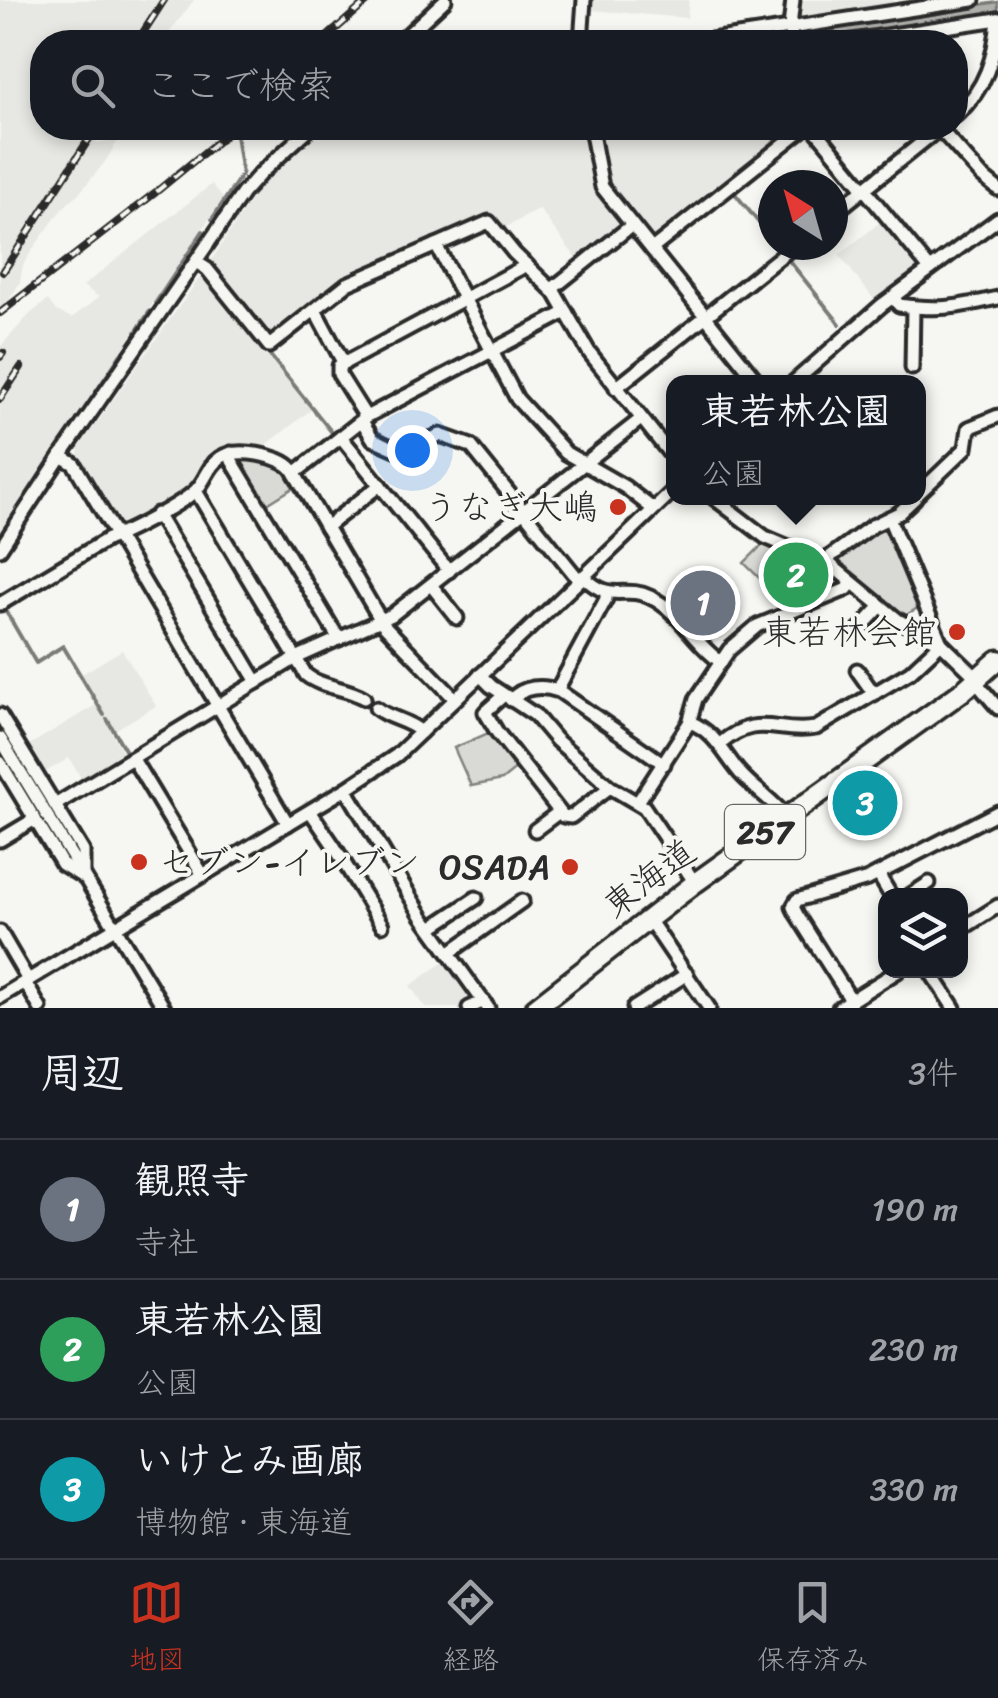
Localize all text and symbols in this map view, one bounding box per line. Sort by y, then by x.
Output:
search box [30,30,968,140]
text: ここで検索 [145,52,335,119]
icon: search [65,58,120,113]
north arrow [758,170,848,260]
popup [666,375,926,505]
text: 東若林公園 [701,378,891,445]
your location [387,425,438,476]
text: 公園 [701,445,765,502]
place label: うなぎ大嶋 [423,476,598,538]
marker: うなぎ大嶋 [607,496,629,518]
pin: 2 [764,538,828,612]
pin: 1 [670,566,736,640]
place label: 東若林会館 [762,601,937,663]
marker: 東若林会館 [946,621,968,643]
pin: 3 [832,766,898,840]
road number: 257 [725,805,805,859]
street label: 東海道 [588,822,710,934]
place label: セブン-イレブン [159,831,420,893]
place label: OSADA [439,836,550,898]
marker: セブン-イレブン [128,851,150,873]
marker: OSADA [559,856,581,878]
map controls [878,888,968,978]
button: layers [878,888,968,978]
text: 周辺 [40,1036,124,1110]
text: 3件 [908,1045,958,1102]
text: 観照寺 [135,1147,249,1214]
text: 1 [66,1181,79,1238]
text: 190 m [872,1181,958,1238]
text: 寺社 [135,1214,199,1271]
text: 東若林公園 [135,1287,325,1354]
text: 2 [63,1321,82,1378]
text: 230 m [869,1321,958,1378]
text: 公園 [135,1354,199,1411]
text: いけとみ画廊 [135,1427,364,1494]
text: 3 [64,1461,81,1518]
text: 330 m [870,1461,958,1518]
text: 博物館 · 東海道 [135,1494,352,1551]
tab: 地図 [129,1575,185,1684]
tab: 経路 [443,1575,499,1684]
tab: 保存済み [757,1575,869,1684]

